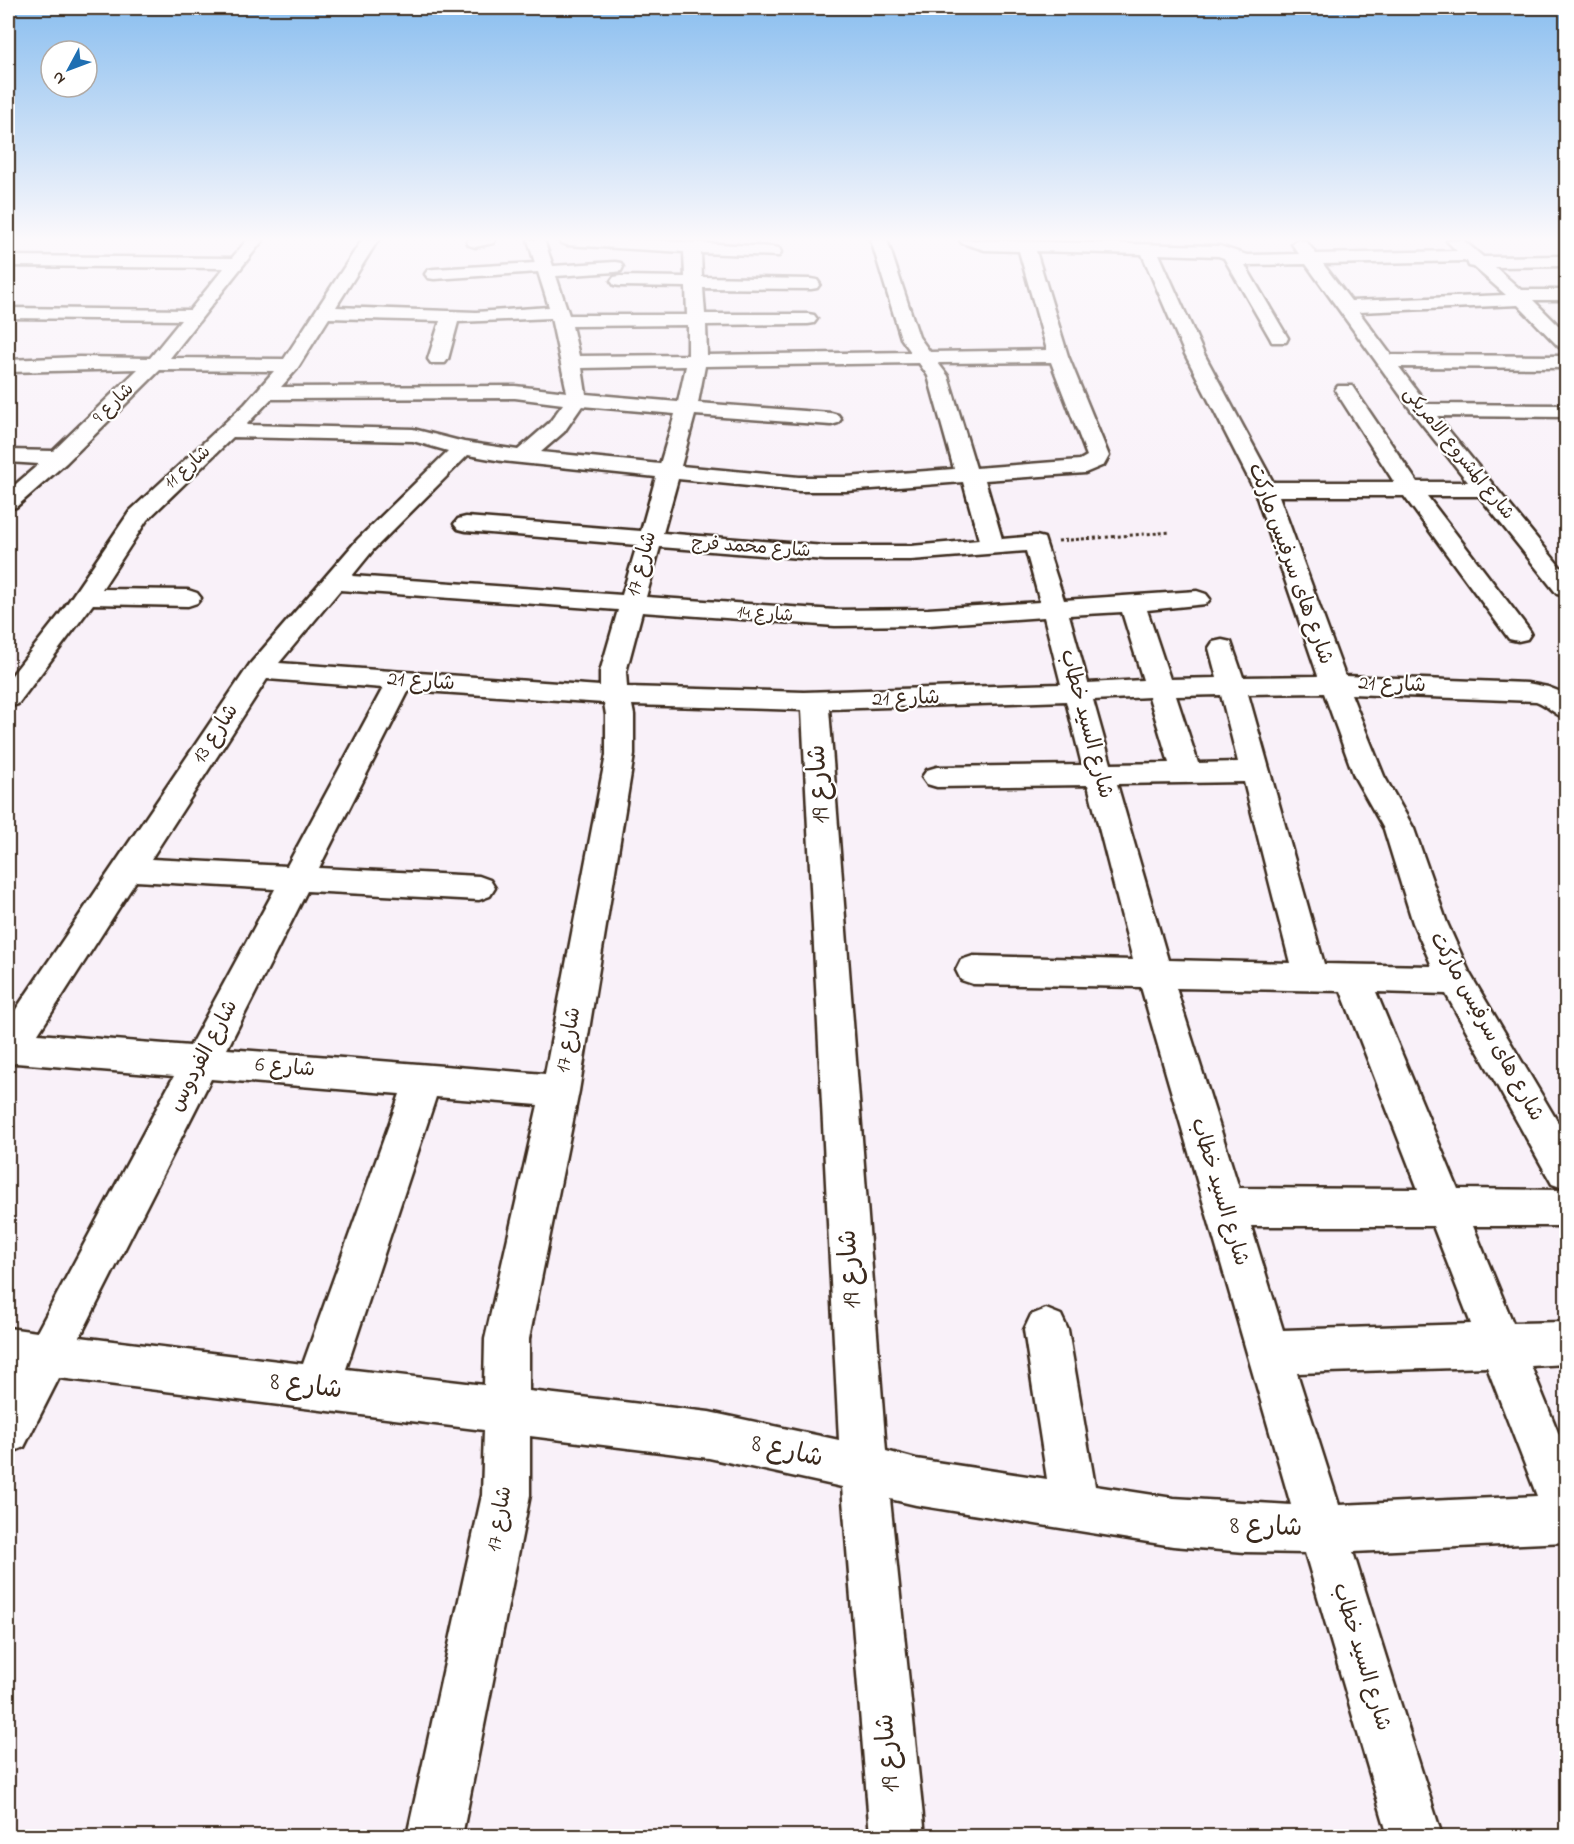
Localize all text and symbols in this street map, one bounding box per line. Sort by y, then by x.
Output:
north arrow [39,39,99,99]
text: N [46,65,72,89]
street label: شارع 9 [87,378,141,430]
street label: شارع المشروع الامريكى [1396,382,1520,526]
street label: شارع 11 [159,440,217,496]
street label: شارع هاى سرفيس ماركت [1240,459,1340,669]
street label: شارع 17 [619,528,665,600]
street label: شارع محمد فرج [691,531,811,565]
street label: شارع 14 [736,600,794,630]
street label: شارع السيد خطاب [1052,646,1120,802]
street label: شارع 21 [386,665,456,699]
street label: شارع 21 [1358,669,1426,701]
street label: شارع 21 [872,683,940,715]
street label: شارع 13 [185,698,247,770]
street label: شارع 19 [798,743,842,825]
street label: شارع هاى سرفيس ماركت [1421,927,1551,1127]
street label: شارع الفردوس [162,995,246,1117]
street label: شارع 17 [548,1005,590,1075]
street label: شارع 6 [254,1050,316,1086]
street label: شارع السيد خطاب [1182,1114,1256,1270]
street label: شارع 19 [829,1228,873,1310]
street label: شارع 8 [268,1364,344,1410]
street label: شارع 8 [747,1425,827,1479]
street label: شارع 17 [479,1484,521,1554]
street label: شارع 8 [1229,1508,1303,1548]
street label: شارع السيد خطاب [1324,1579,1398,1735]
street label: شارع 19 [867,1712,911,1794]

